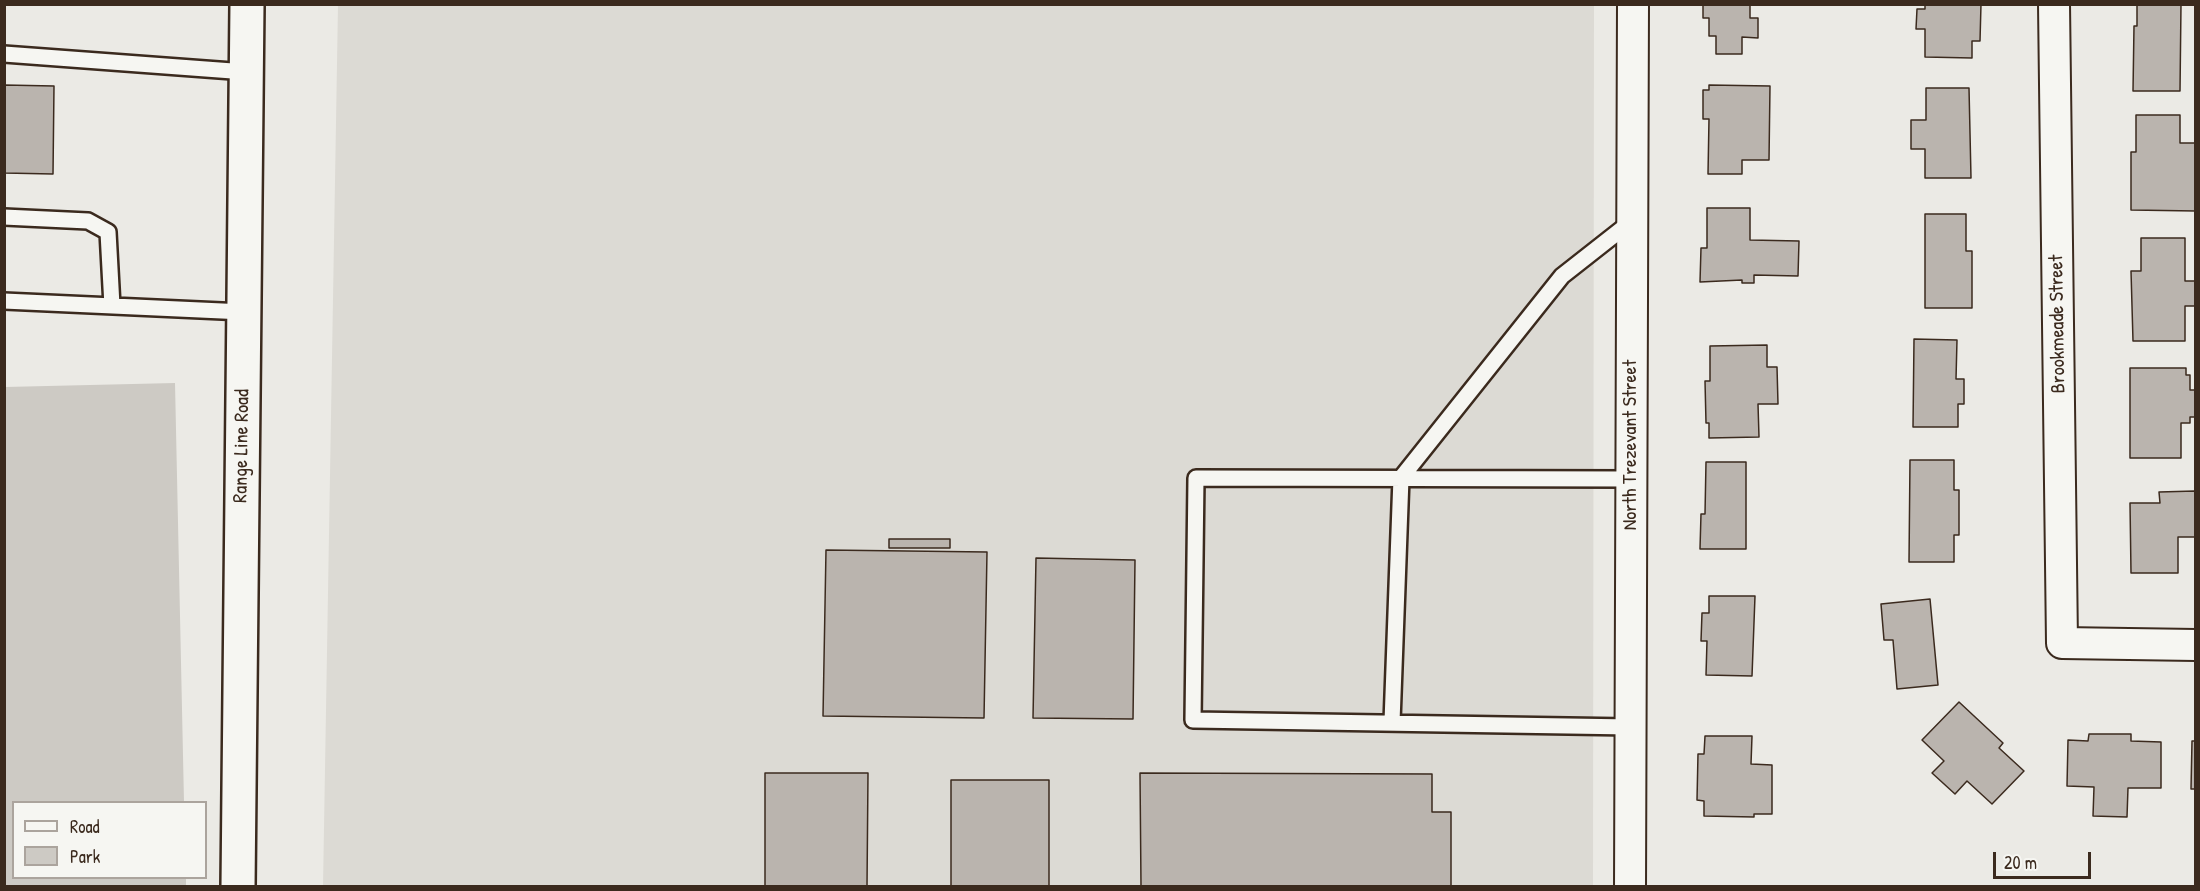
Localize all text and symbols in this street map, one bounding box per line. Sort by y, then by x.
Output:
street label: Brookmeade Street [2045,255,2071,393]
street label: North Trezevant Street [1619,360,1643,530]
street label: Range Line Road [229,389,255,503]
legend [12,801,207,879]
text: Road [70,814,100,839]
scale bar [1996,840,2094,878]
text: Park [70,844,100,869]
text: 20 m [2004,850,2037,875]

